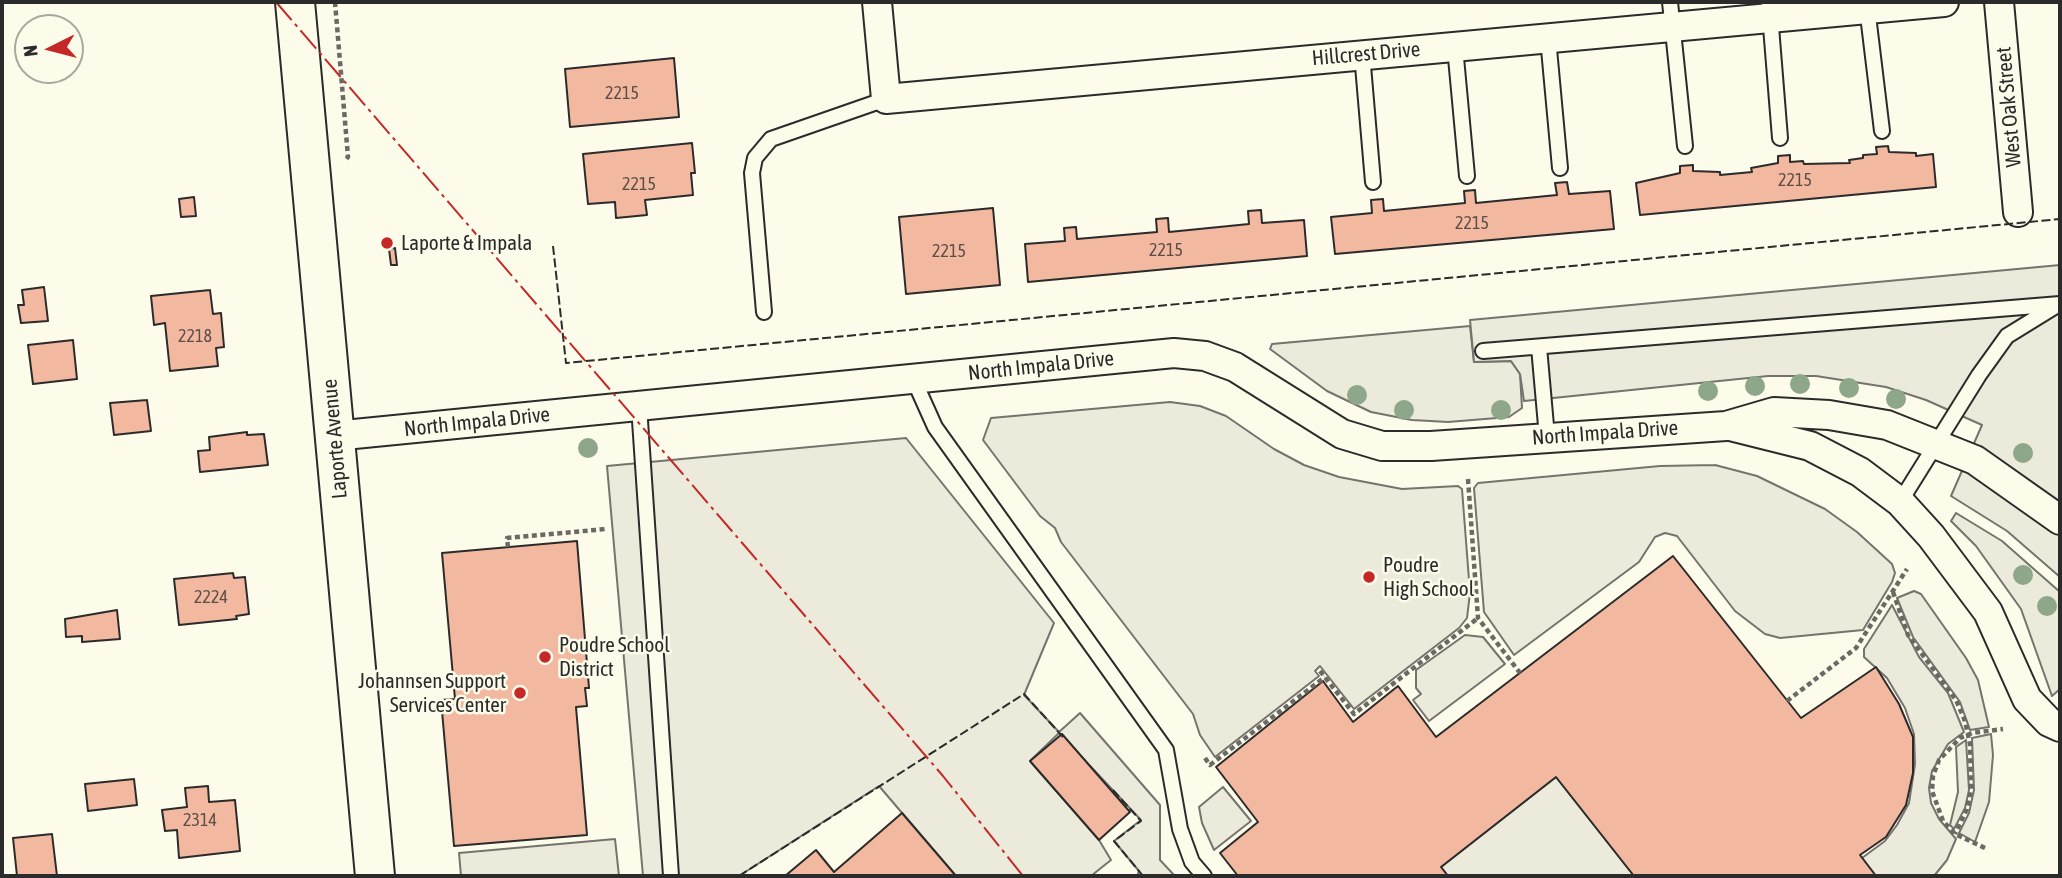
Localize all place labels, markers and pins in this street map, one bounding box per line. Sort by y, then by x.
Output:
place label: Laporte & Impala [401,230,532,256]
marker: Laporte & Impala [379,235,395,251]
place label: Poudre High School [1383,552,1474,602]
marker: Poudre High School [1361,569,1377,585]
place label: Poudre School District [559,632,670,682]
marker: Poudre School District [537,649,553,665]
place label: Johannsen Support Services Center [358,668,506,718]
marker: Johannsen Support Services Center [512,685,528,701]

